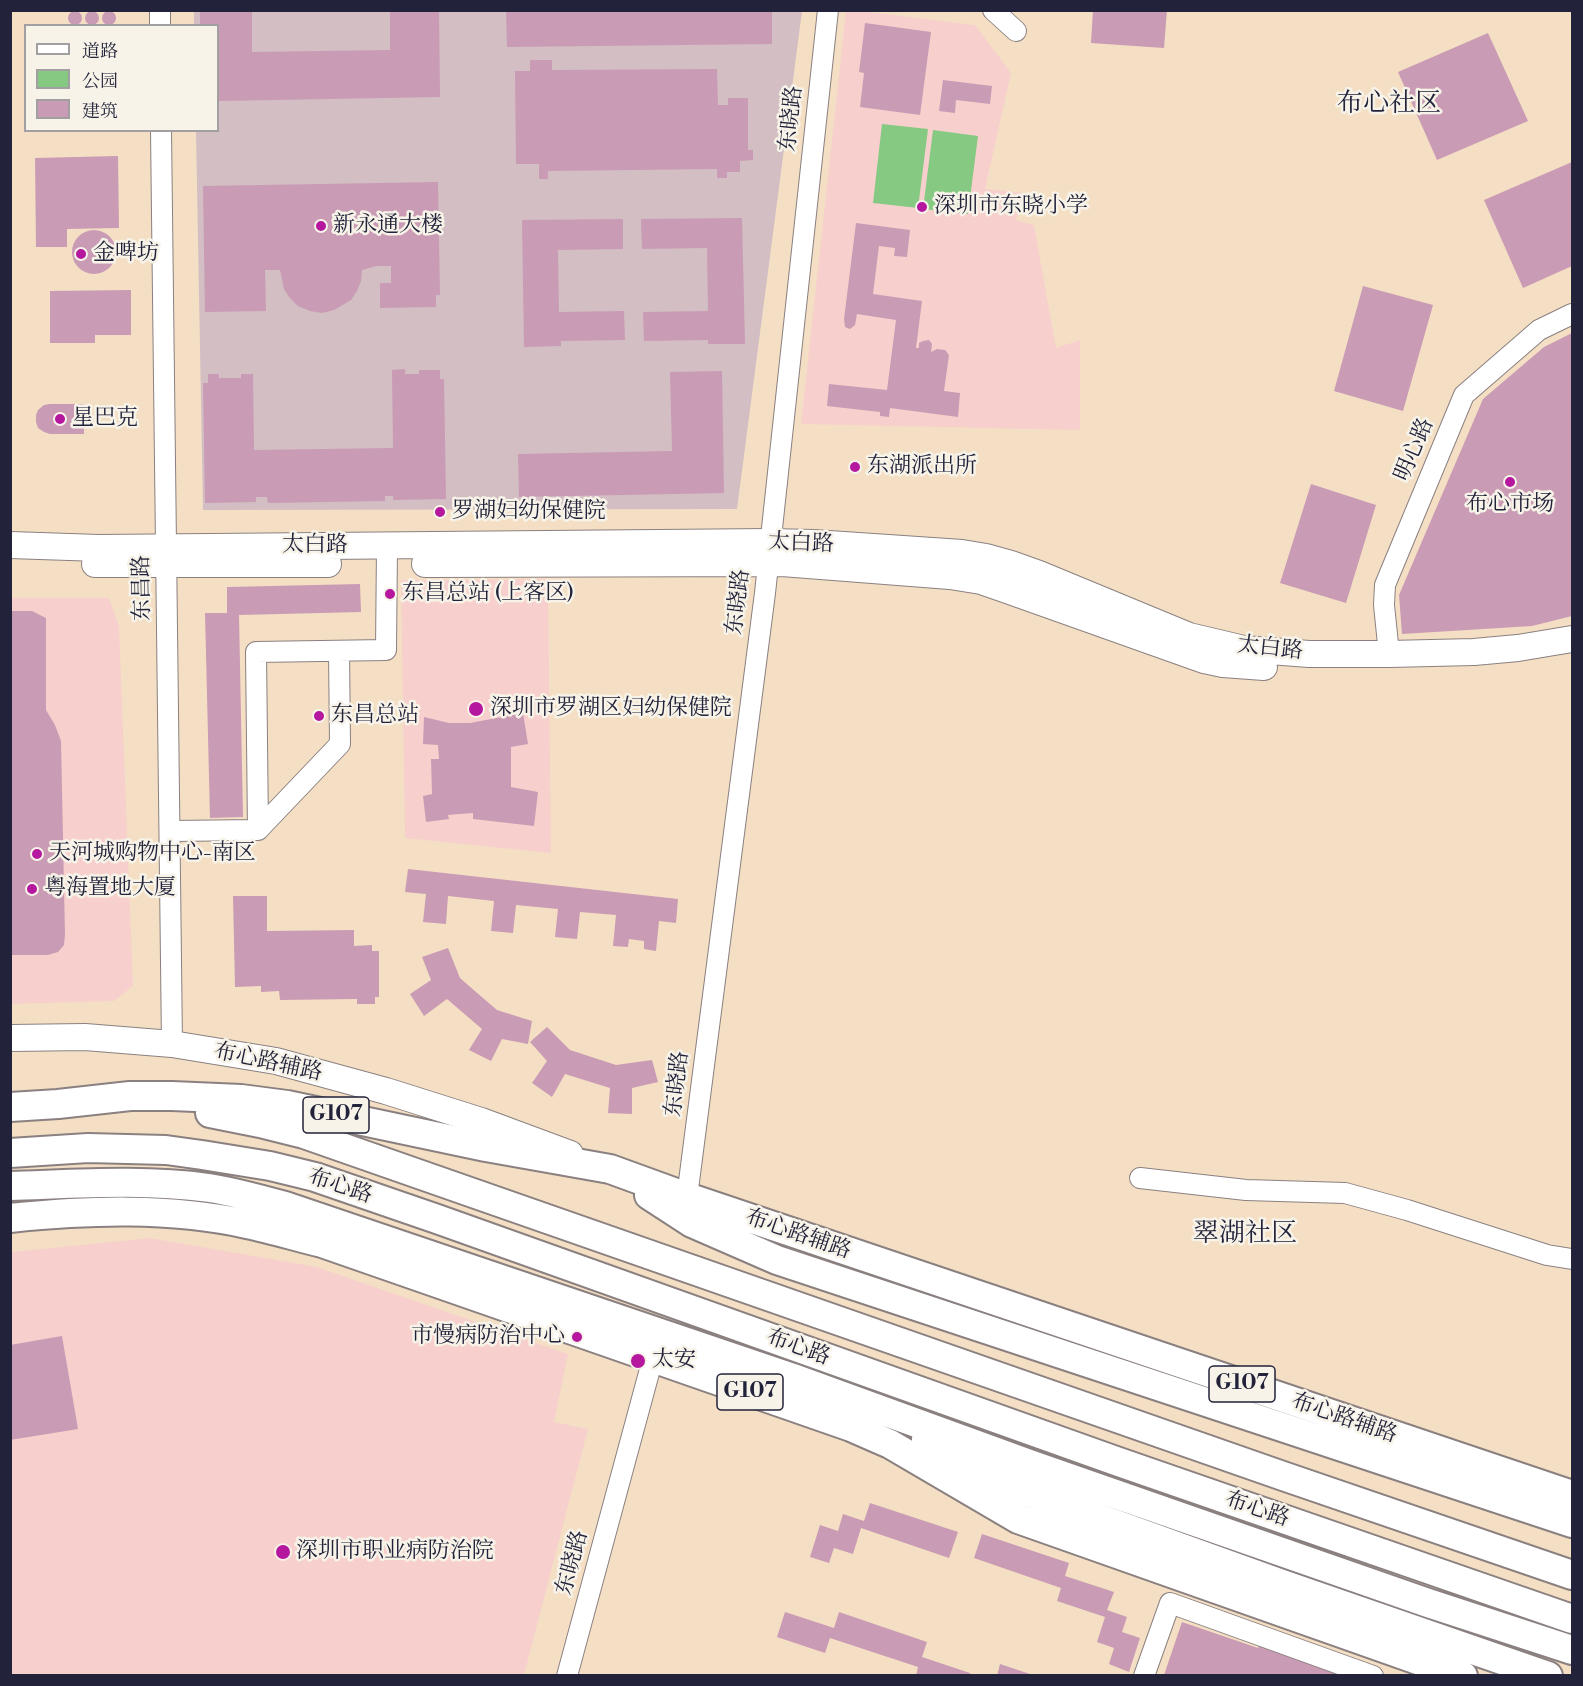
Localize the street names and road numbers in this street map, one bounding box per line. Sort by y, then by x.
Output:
street label: 东晓路 [775,85,809,153]
street label: 明心路 [1390,414,1440,486]
street label: 太白路 [768,530,834,558]
street label: 太白路 [282,533,348,559]
street label: 东昌路 [129,555,157,621]
street label: 东晓路 [722,568,756,636]
street label: 太白路 [1236,632,1304,666]
street label: 布心路辅路 [211,1039,325,1087]
street label: 东晓路 [661,1050,695,1118]
road number: G107 [303,1097,369,1133]
street label: 布心路 [305,1164,375,1210]
street label: 布心路辅路 [742,1205,854,1265]
street label: 布心路 [762,1324,834,1372]
road number: G107 [1209,1366,1275,1402]
road number: G107 [717,1374,783,1410]
street label: 布心路辅路 [1288,1389,1400,1449]
street label: 布心路 [1222,1487,1292,1533]
street label: 东晓路 [552,1528,594,1598]

